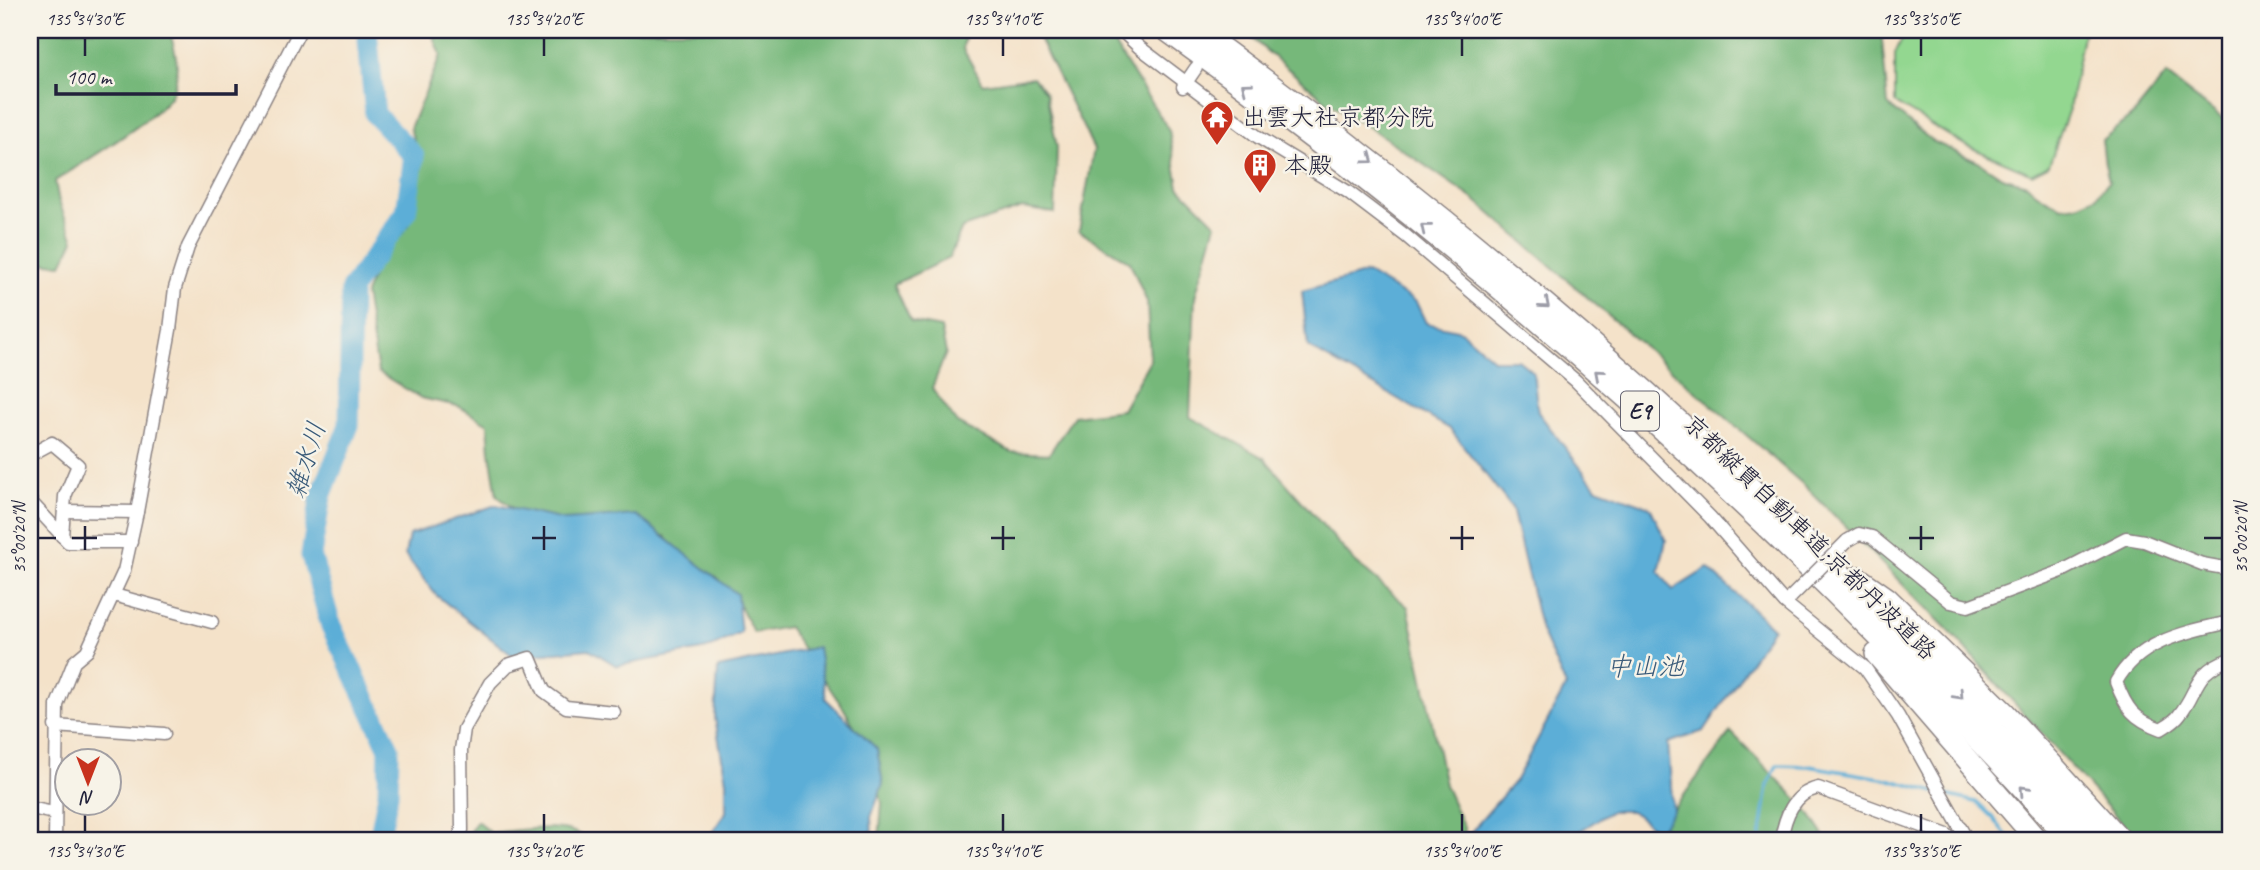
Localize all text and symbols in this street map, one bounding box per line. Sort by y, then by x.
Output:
text: 135°34'30"E [46,8,126,30]
text: 135°34'20"E [505,8,585,30]
text: 135°34'10"E [964,8,1044,30]
text: 135°34'00"E [1423,8,1503,30]
text: 135°33'50"E [1882,8,1962,30]
scale bar [56,52,236,96]
text: 100 m [66,64,113,90]
one-way arrow [1241,83,1254,96]
temple icon: 出雲大社京都分院 [1198,98,1236,147]
place label: 出雲大社京都分院 [1242,102,1434,132]
building icon: 本殿 [1241,146,1279,195]
place label: 本殿 [1284,150,1332,180]
one-way arrow [1361,151,1374,164]
one-way arrow [1420,223,1432,236]
one-way arrow [1537,296,1550,308]
one-way arrow [1594,370,1607,382]
road number: E9 [1621,392,1659,430]
street label: 京都縦貫自動車道;京都丹波道路 [1677,408,1943,666]
water label: 雑水川 [279,418,333,502]
text: 35°00'20"N [8,499,30,573]
text: 35°00'20"N [2230,499,2252,573]
water label: 中山池 [1606,650,1685,683]
one-way arrow [1951,687,1964,700]
north arrow [52,748,122,818]
one-way arrow [2020,785,2032,798]
text: N [79,786,94,810]
text: 135°34'30"E [46,840,126,862]
text: 135°34'20"E [505,840,585,862]
text: 135°34'10"E [964,840,1044,862]
text: 135°34'00"E [1423,840,1503,862]
text: 135°33'50"E [1882,840,1962,862]

